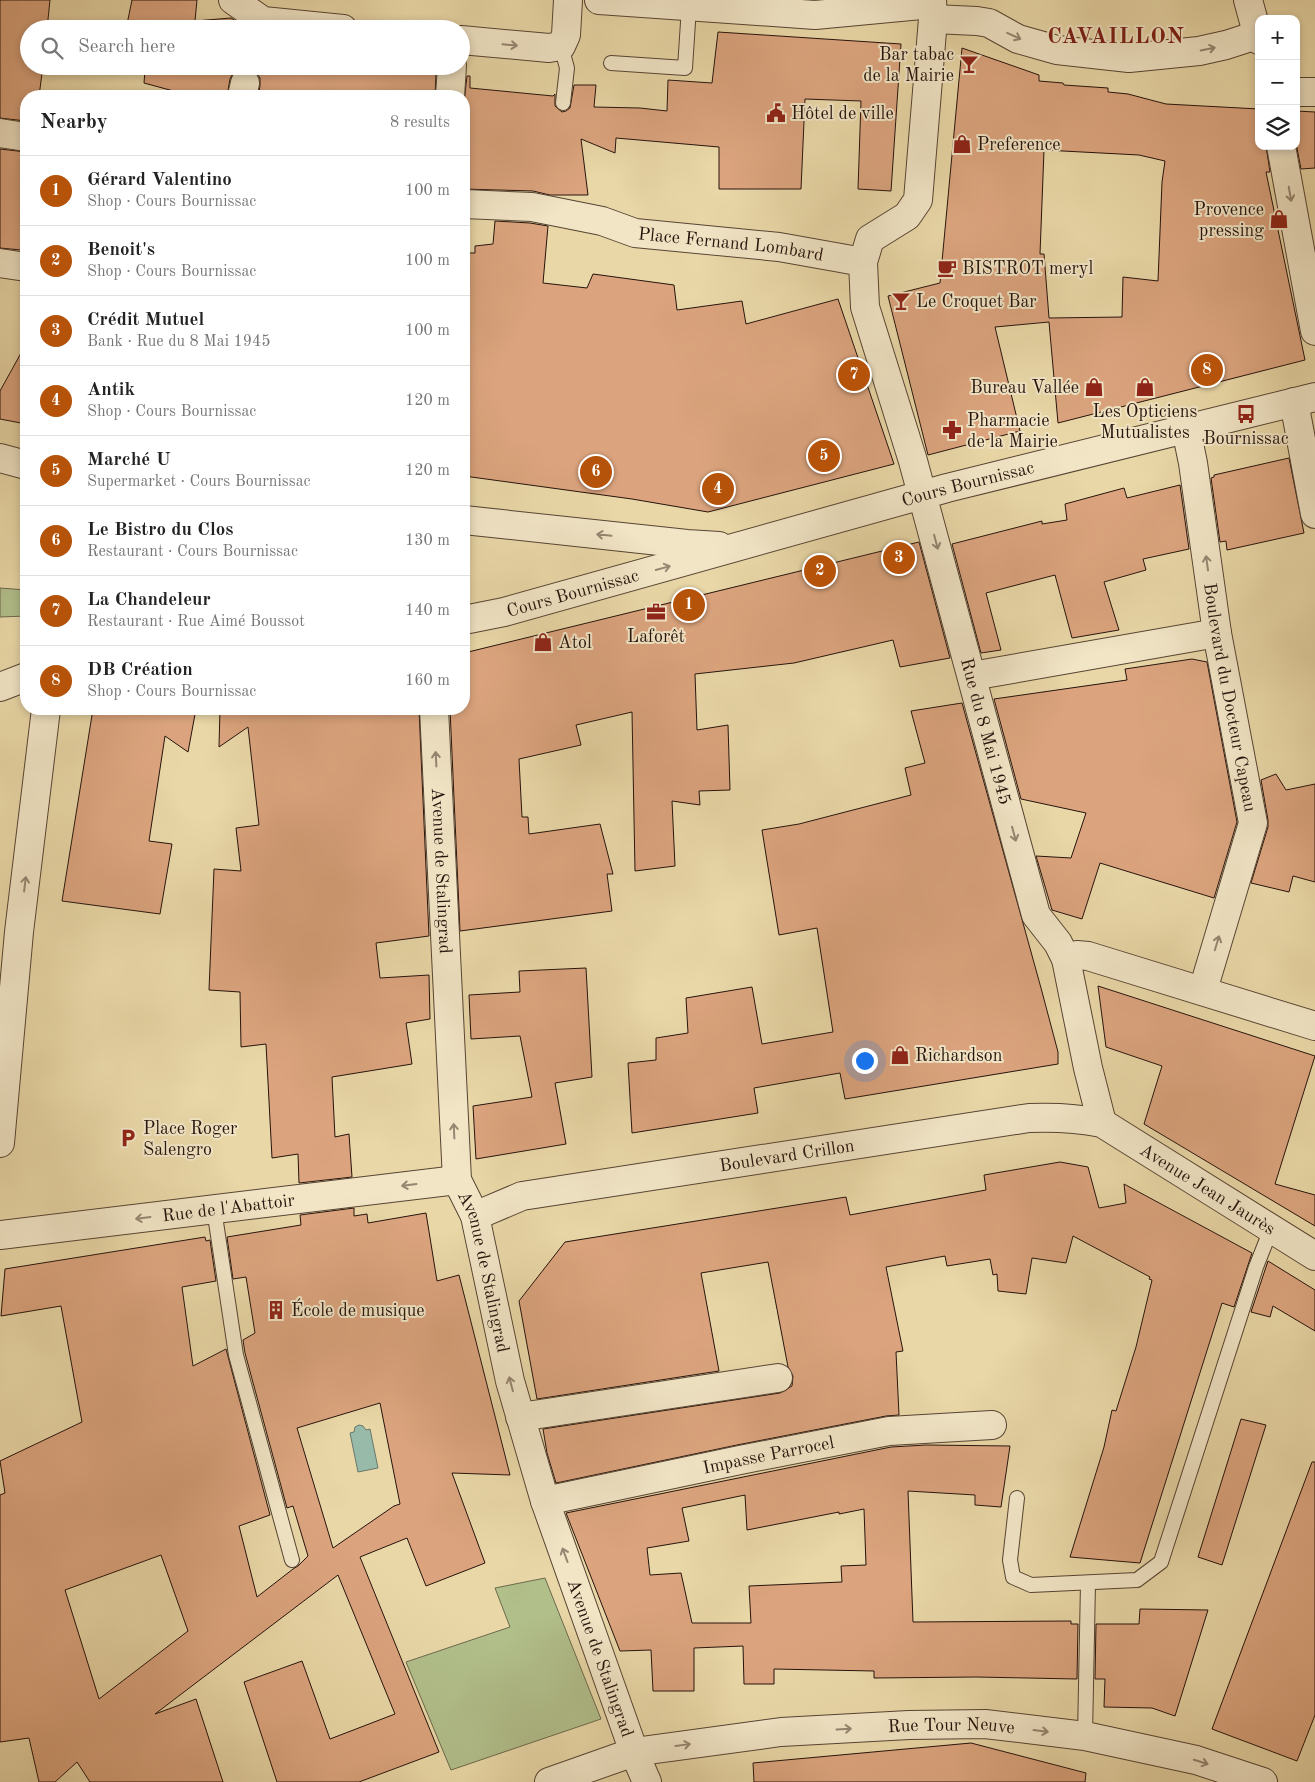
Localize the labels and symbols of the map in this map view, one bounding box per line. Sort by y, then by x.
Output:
district label: CAVAILLON [1047,26,1185,48]
one-way arrow [1006,31,1021,41]
one-way arrow [502,40,518,50]
one-way arrow [1200,44,1216,53]
place label: Bar tabac de la Mairie [863,46,954,85]
bar icon: Bar tabac de la Mairie [958,53,980,75]
public building icon: Hôtel de ville [765,102,787,124]
place label: Hôtel de ville [791,105,894,123]
shop icon: Preference [951,133,973,155]
place label: Preference [977,136,1061,154]
one-way arrow [1286,186,1295,202]
place label: Provence pressing [1193,201,1264,240]
shop icon: Provence pressing [1268,208,1290,230]
street label: Place Fernand Lombard [637,225,825,265]
cafe icon: BISTROT meryl [936,257,958,279]
place label: BISTROT meryl [962,260,1093,278]
bar icon: Le Croquet Bar [890,290,912,312]
place label: Le Croquet Bar [916,293,1037,311]
pin: 8 [1191,351,1223,389]
pin: 7 [838,356,870,394]
shop icon: Bureau Vallée [1083,376,1105,398]
shop icon: Les Opticiens Mutualistes [1134,376,1156,398]
place label: Bureau Vallée [970,379,1079,397]
place label: Les Opticiens Mutualistes [1093,403,1198,442]
bus stop icon: Bournissac [1235,403,1257,425]
place label: Pharmacie de la Mairie [967,412,1058,451]
pharmacy icon: Pharmacie de la Mairie [941,419,963,441]
place label: Bournissac [1203,430,1289,448]
pin: 5 [808,437,840,475]
pin: 6 [580,453,612,491]
street label: Cours Bournissac [900,459,1036,510]
pin: 4 [702,470,734,508]
one-way arrow [597,530,613,540]
one-way arrow [931,534,941,550]
pin: 3 [883,539,915,577]
pin: 2 [804,552,836,590]
one-way arrow [1202,555,1212,571]
one-way arrow [655,563,671,572]
street label: Cours Bournissac [505,567,641,621]
street label: Boulevard du Docteur Capeau [1200,582,1259,814]
pin: 1 [673,586,705,624]
office icon: Laforêt [645,601,667,623]
place label: Laforêt [627,628,685,646]
shop icon: Atol [532,631,554,653]
place label: Atol [558,634,592,652]
street label: Rue du 8 Mai 1945 [957,656,1014,807]
one-way arrow [432,752,441,768]
street label: Avenue de Stalingrad [428,787,454,954]
one-way arrow [1010,826,1020,842]
one-way arrow [20,876,30,892]
one-way arrow [1213,936,1222,952]
shop icon: Richardson [889,1044,911,1066]
place label: Richardson [915,1047,1003,1065]
your location [852,1048,878,1074]
place label: Place Roger Salengro [143,1120,238,1159]
one-way arrow [450,1124,459,1140]
parking icon: Place Roger Salengro [117,1127,139,1149]
street label: Boulevard Crillon [718,1137,856,1176]
street label: Avenue Jean Jaurès [1136,1141,1278,1239]
one-way arrow [401,1181,417,1191]
street label: Avenue de Stalingrad [454,1188,512,1354]
street label: Rue de l'Abattoir [161,1192,296,1225]
one-way arrow [136,1213,152,1223]
place label: École de musique [291,1298,425,1320]
building icon: École de musique [265,1299,287,1321]
one-way arrow [505,1376,515,1392]
street label: Impasse Parrocel [701,1434,836,1478]
one-way arrow [560,1548,569,1564]
street label: Avenue de Stalingrad [563,1577,636,1740]
street label: Rue Tour Neuve [887,1716,1016,1737]
one-way arrow [836,1724,852,1733]
one-way arrow [1033,1726,1049,1736]
one-way arrow [674,1740,690,1750]
one-way arrow [1192,1757,1208,1767]

